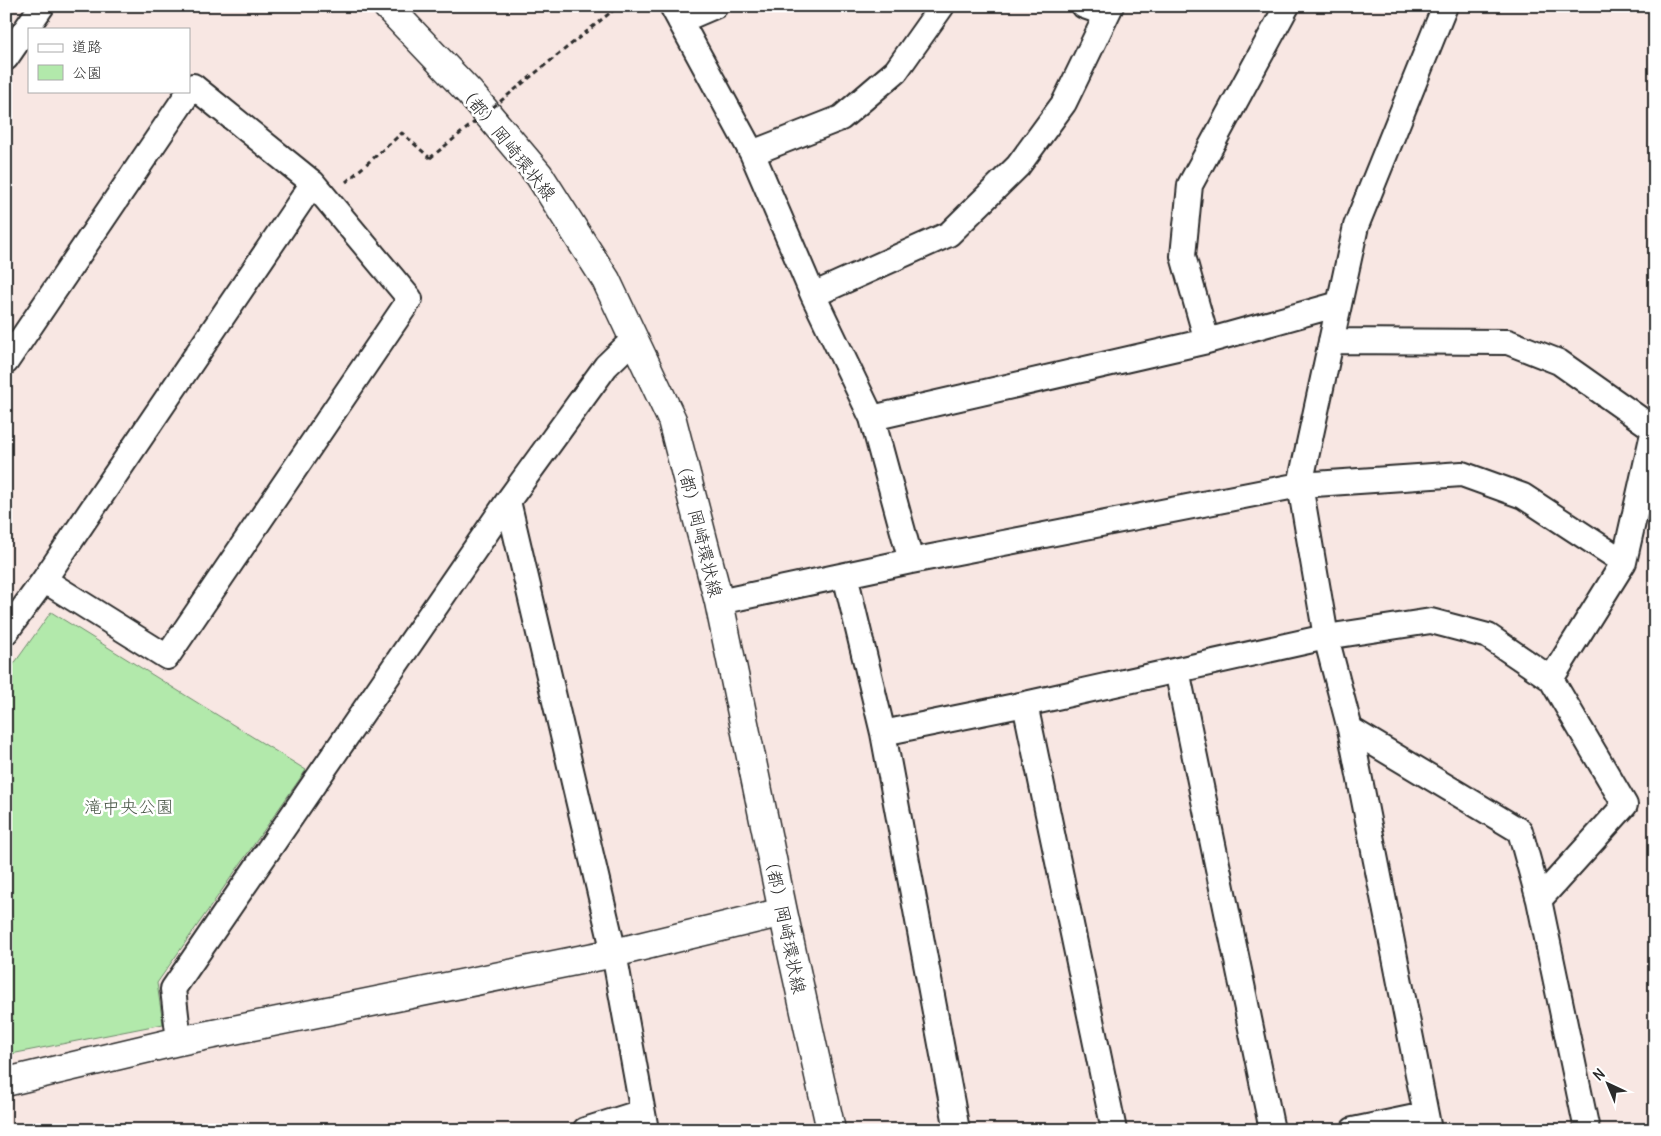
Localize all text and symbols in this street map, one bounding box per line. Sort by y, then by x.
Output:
legend [28,28,190,92]
text: 道路 [72,37,102,56]
text: 公園 [72,63,102,82]
street label: （都）岡崎環状線 [453,79,561,205]
street label: （都）岡崎環状線 [670,454,728,600]
park label: 滝中央公園 [84,795,174,818]
street label: （都）岡崎環状線 [759,850,811,996]
north arrow [1584,1058,1634,1108]
text: N [1589,1065,1609,1084]

